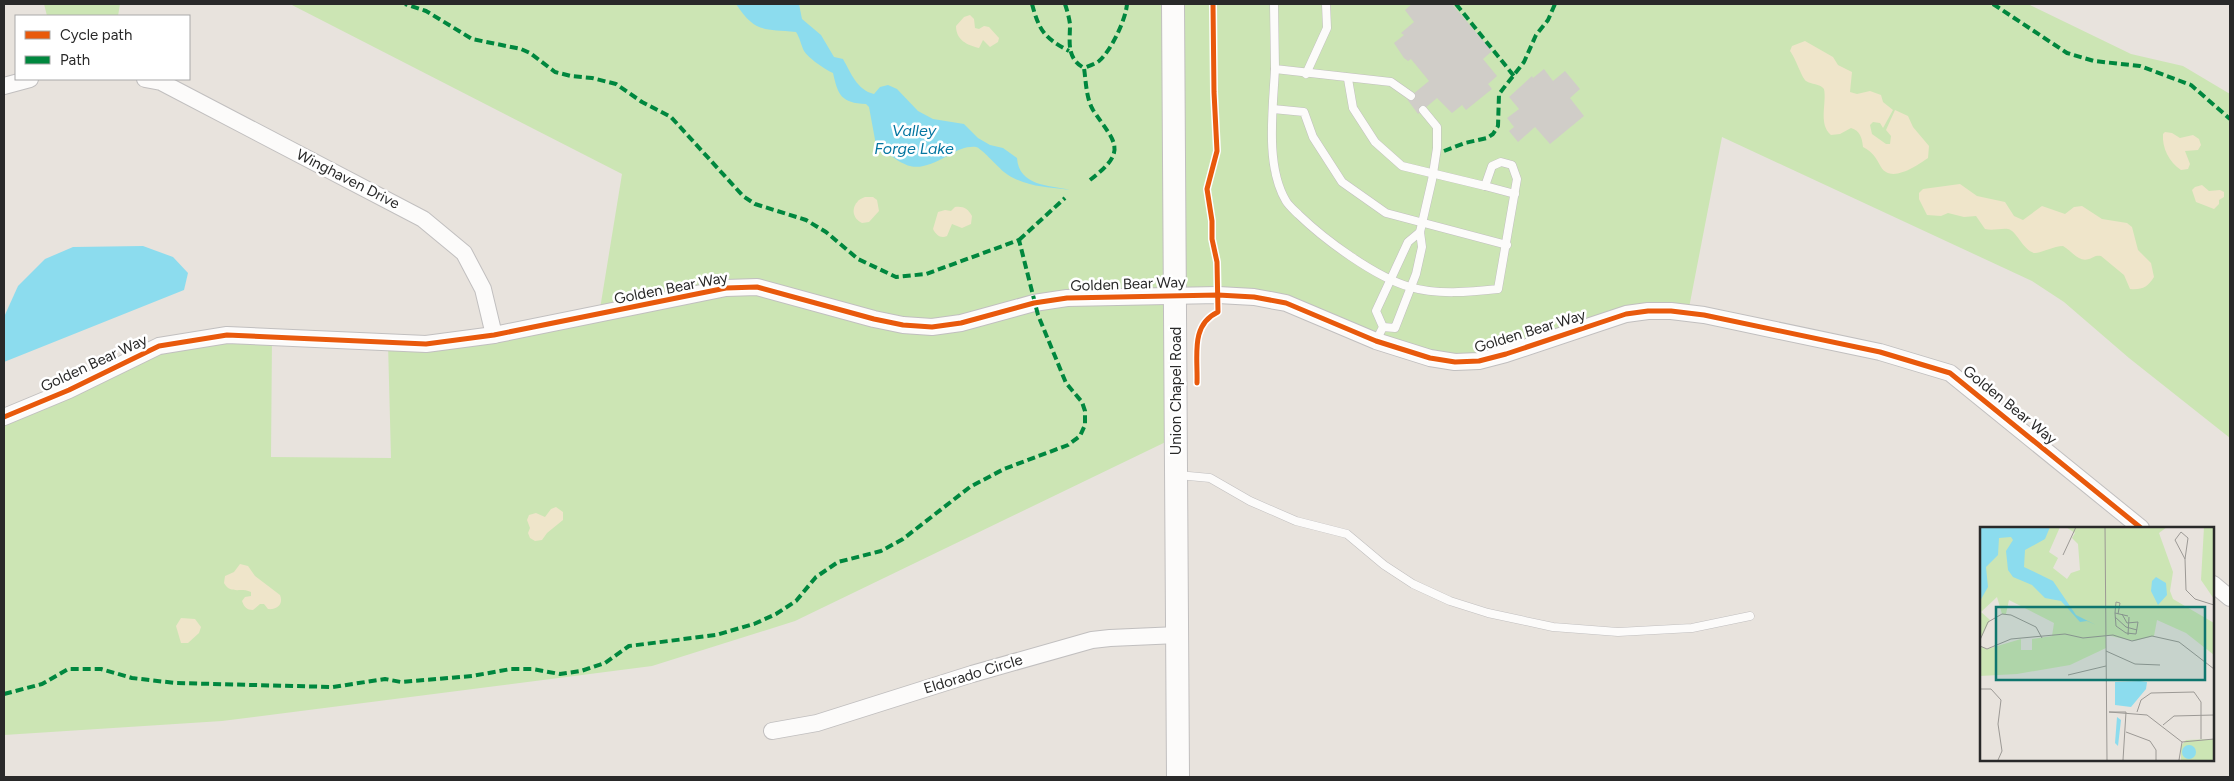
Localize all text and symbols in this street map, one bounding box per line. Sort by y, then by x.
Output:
legend [15,15,190,80]
text: Cycle path [60,26,132,44]
text: Path [60,51,90,69]
water label: Valley Forge Lake [874,121,954,158]
street label: Winghaven Drive [293,145,403,213]
street label: Golden Bear Way [613,268,729,308]
street label: Golden Bear Way [1070,273,1186,295]
street label: Golden Bear Way [1472,305,1588,356]
street label: Union Chapel Road [1167,327,1185,455]
street label: Golden Bear Way [38,330,150,396]
street label: Golden Bear Way [1959,362,2061,448]
inset map [1980,527,2214,761]
street label: Eldorado Circle [921,650,1025,698]

